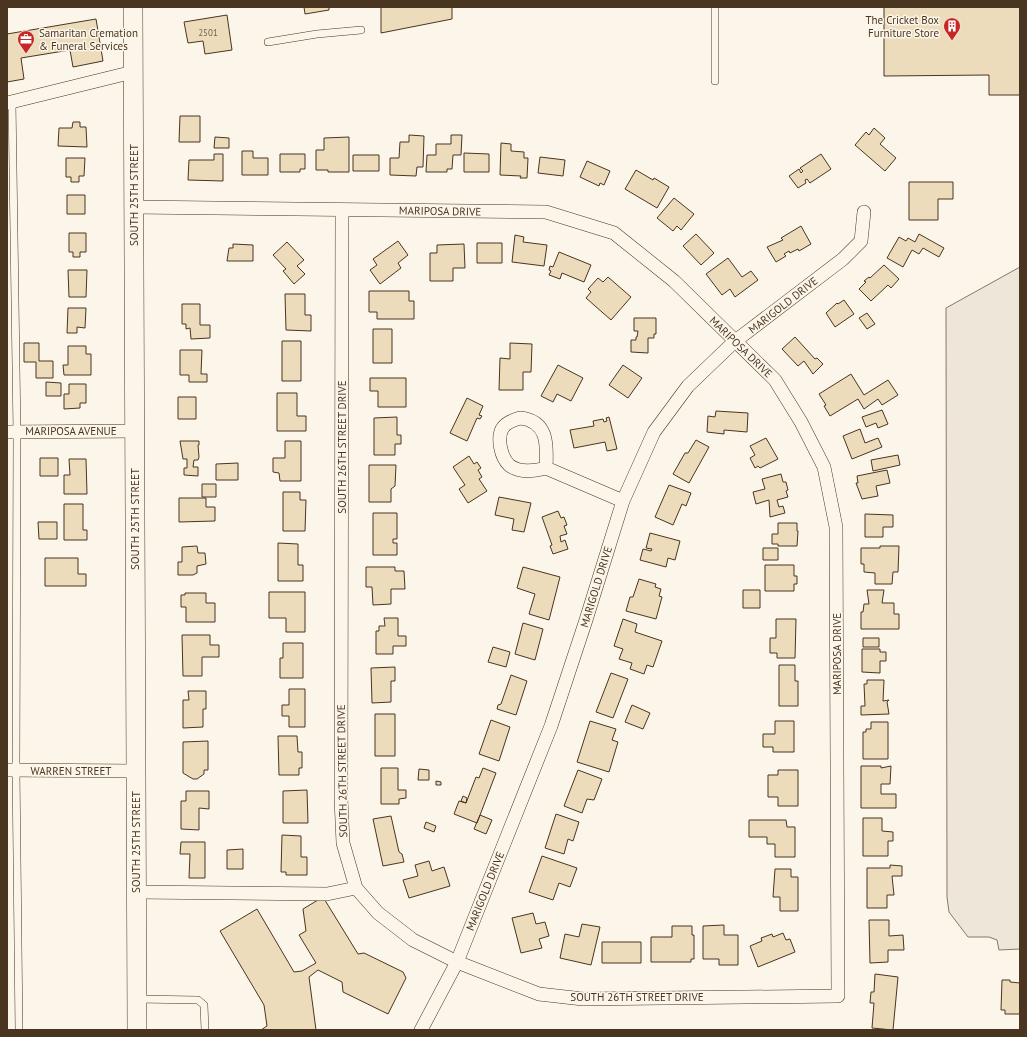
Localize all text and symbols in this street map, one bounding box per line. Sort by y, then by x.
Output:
place label: The Cricket Box Furniture Store [865,13,939,40]
building icon: The Cricket Box Furniture Store [942,16,962,41]
place label: Samaritan Cremation & Funeral Services [39,26,138,53]
house number: 2501 [198,27,218,38]
office icon: Samaritan Cremation & Funeral Services [16,29,36,54]
street label: SOUTH 25TH STREET [127,144,141,246]
street label: MARIPOSA DRIVE [399,203,481,219]
street label: MARIGOLD DRIVE [746,274,821,336]
street label: MARIPOSA DRIVE [707,313,776,381]
street label: SOUTH 26TH STREET DRIVE [335,380,349,514]
street label: MARIPOSA AVENUE [25,424,117,438]
street label: SOUTH 25TH STREET [128,468,142,570]
street label: MARIGOLD DRIVE [577,545,615,629]
street label: MARIPOSA DRIVE [830,613,844,695]
street label: SOUTH 26TH STREET DRIVE [334,704,350,838]
street label: WARREN STREET [31,764,111,778]
street label: SOUTH 25TH STREET [129,791,143,893]
street label: MARIGOLD DRIVE [463,849,507,933]
street label: SOUTH 26TH STREET DRIVE [570,990,704,1004]

